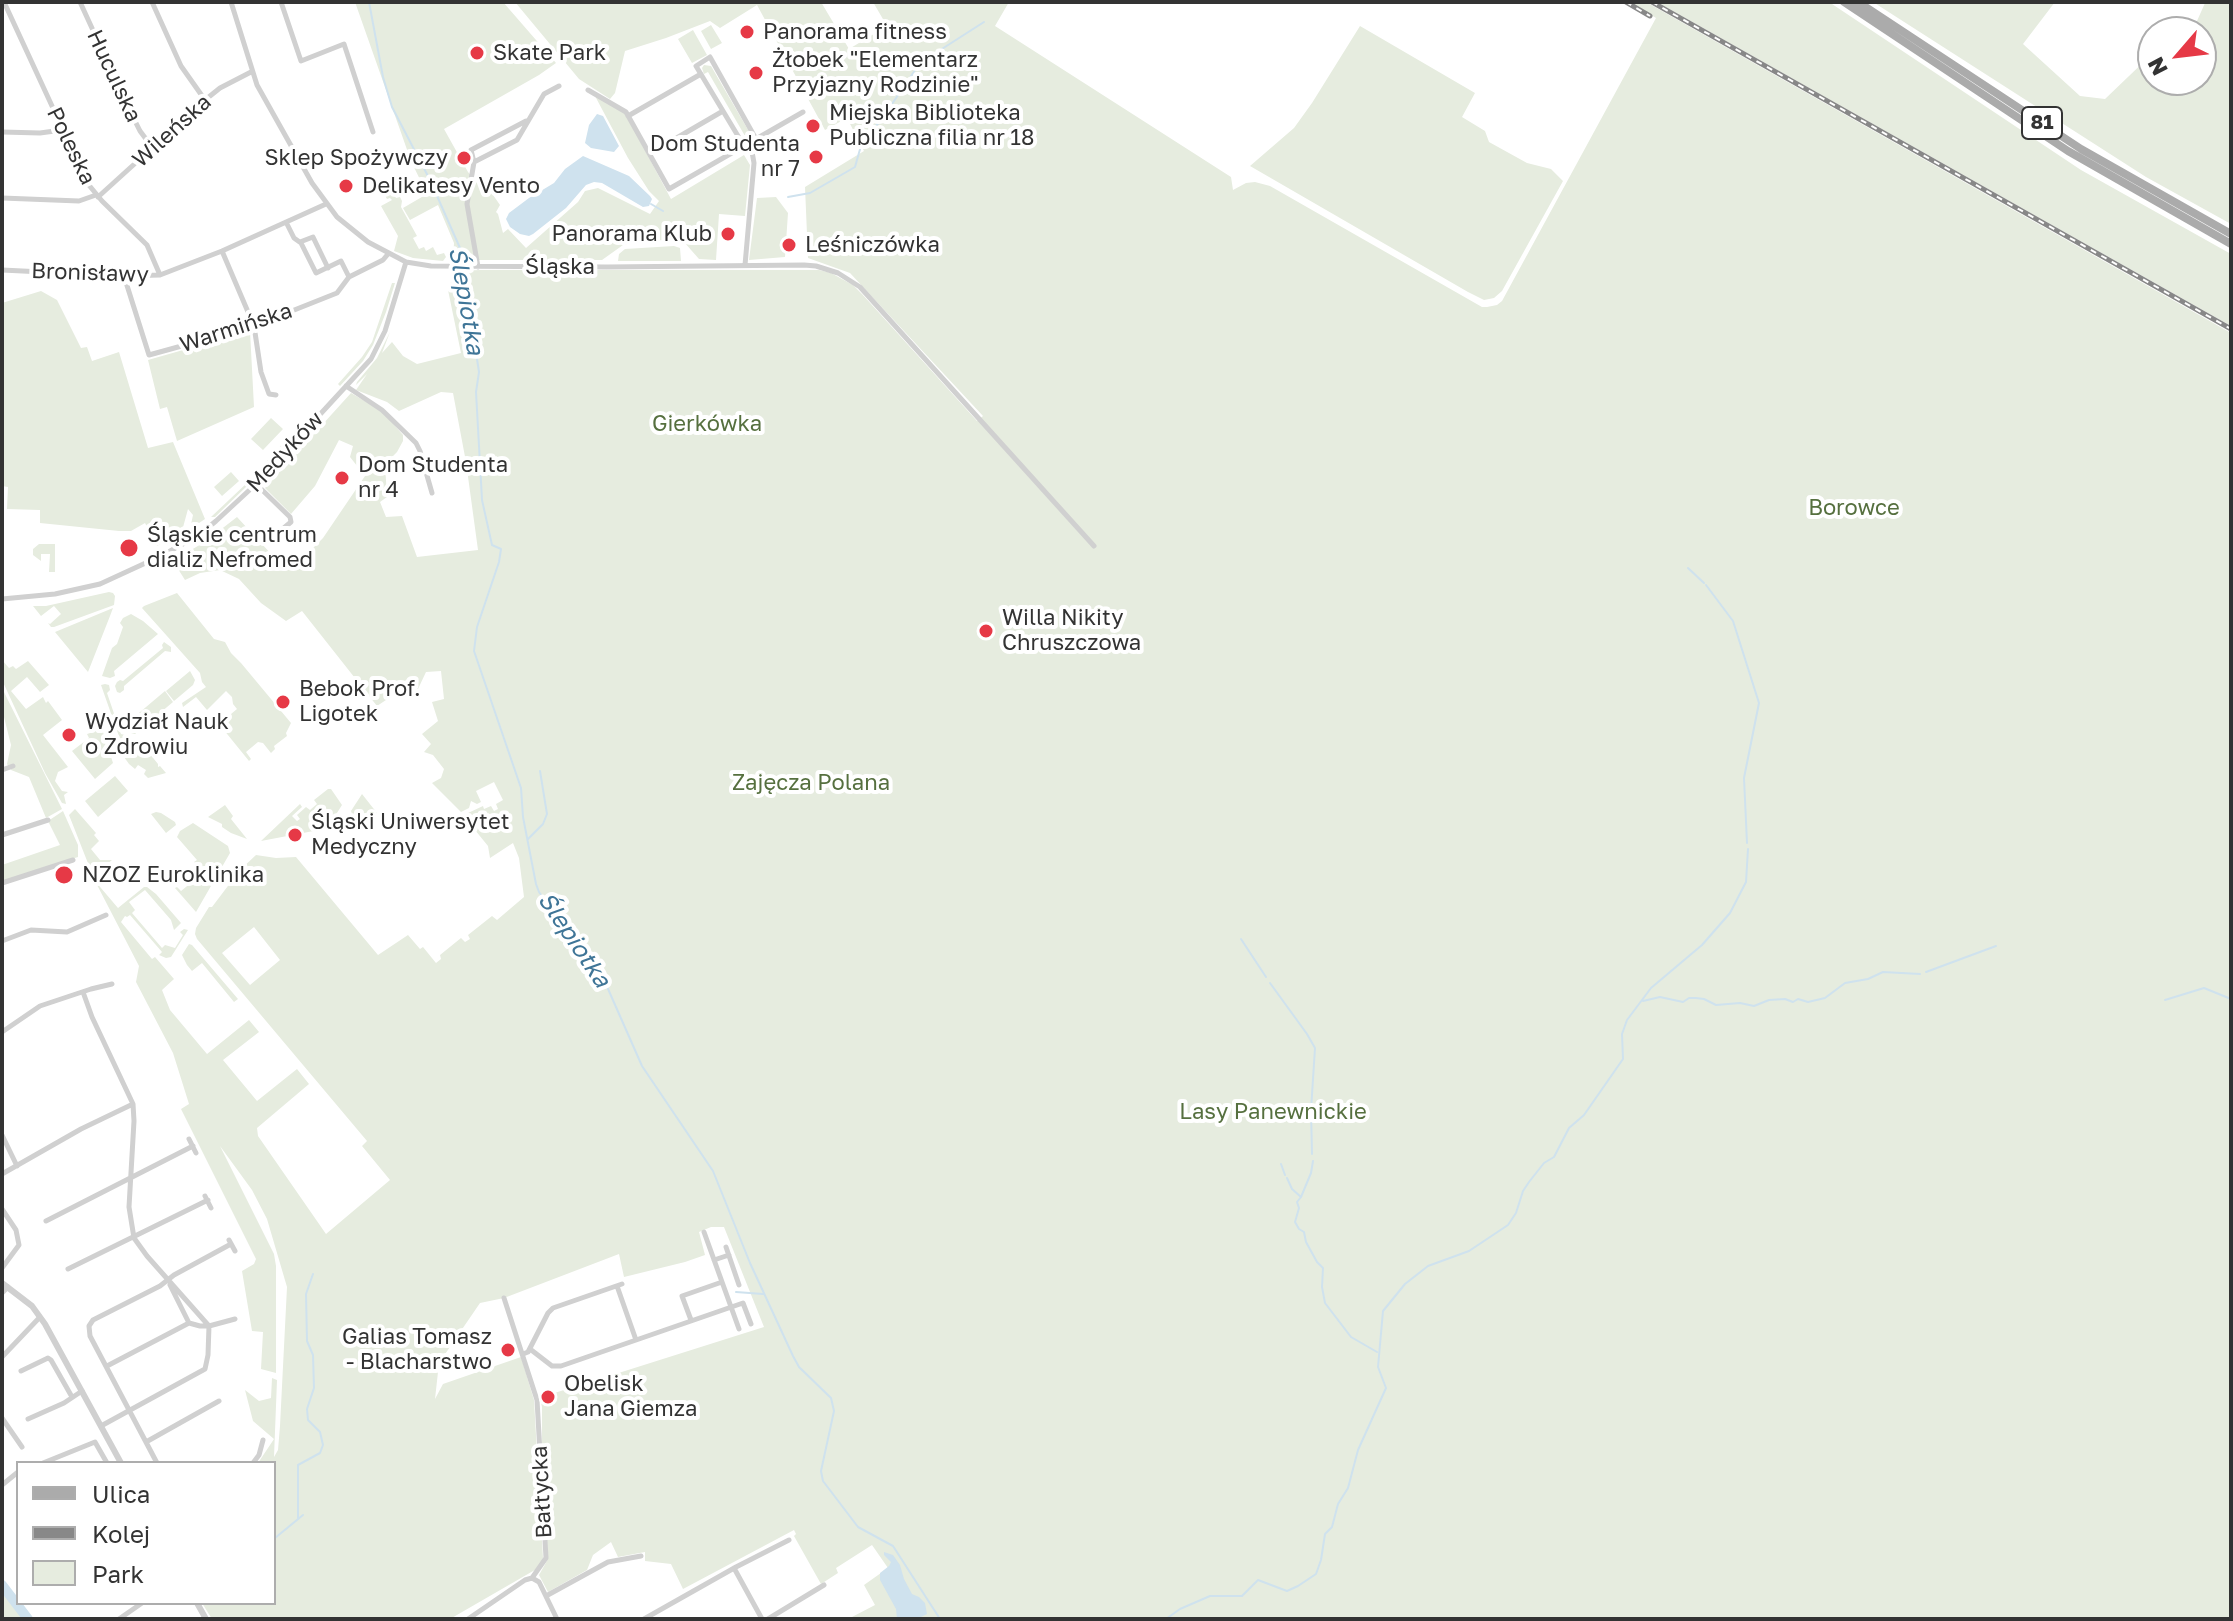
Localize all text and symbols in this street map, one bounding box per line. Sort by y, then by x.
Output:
north arrow [2137,16,2217,96]
place label: Panorama fitness [763,19,947,45]
marker: Panorama fitness [738,23,756,41]
street label: Huculska [81,26,147,126]
place label: Skate Park [493,40,606,66]
marker: Skate Park [468,44,486,62]
place label: Żłobek "Elementarz Przyjazny Rodzinie" [772,47,979,98]
text: N [2141,53,2173,80]
marker: Żłobek "Elementarz Przyjazny Rodzinie" [747,64,765,82]
street label: Wileńska [127,89,217,173]
place label: Miejska Biblioteka Publiczna filia nr 18 [829,100,1034,152]
street label: Poleska [41,103,101,189]
road number: 81 [2022,107,2062,139]
marker: Miejska Biblioteka Publiczna filia nr 18 [804,117,822,135]
place label: Dom Studenta nr 7 [650,131,800,182]
place label: Sklep Spożywczy [265,145,448,171]
marker: Dom Studenta nr 7 [807,148,825,166]
marker: Sklep Spożywczy [455,149,473,167]
place label: Delikatesy Vento [362,173,540,199]
marker: Delikatesy Vento [337,177,355,195]
place label: Panorama Klub [552,221,712,247]
marker: Panorama Klub [719,225,737,243]
place label: Leśniczówka [805,232,940,258]
marker: Leśniczówka [780,236,798,254]
water label: Ślepiotka [442,245,490,357]
street label: Śląska [525,254,595,280]
street label: Bronisławy [31,258,149,288]
street label: Warmińska [177,297,295,359]
street label: Medyków [241,406,329,498]
park label: Gierkówka [652,411,762,437]
place label: Dom Studenta nr 4 [358,452,508,504]
marker: Dom Studenta nr 4 [333,469,351,487]
park label: Borowce [1808,495,1900,521]
place label: Śląskie centrum dializ Nefromed [147,522,317,574]
marker: Śląskie centrum dializ Nefromed [118,537,140,559]
place label: Willa Nikity Chruszczowa [1002,605,1141,656]
marker: Willa Nikity Chruszczowa [977,622,995,640]
place label: Bebok Prof. Ligotek [299,676,421,728]
marker: Bebok Prof. Ligotek [274,693,292,711]
place label: Wydział Nauk o Zdrowiu [85,709,229,760]
marker: Wydział Nauk o Zdrowiu [60,726,78,744]
park label: Zajęcza Polana [732,770,890,796]
place label: Śląski Uniwersytet Medyczny [311,809,509,860]
marker: Śląski Uniwersytet Medyczny [286,826,304,844]
place label: NZOZ Euroklinika [82,862,264,888]
marker: NZOZ Euroklinika [53,864,75,886]
water label: Ślepiotka [532,887,616,993]
park label: Lasy Panewnickie [1179,1099,1367,1125]
place label: Galias Tomasz - Blacharstwo [342,1324,492,1376]
marker: Galias Tomasz - Blacharstwo [499,1341,517,1359]
place label: Obelisk Jana Giemza [564,1371,697,1422]
marker: Obelisk Jana Giemza [539,1388,557,1406]
street label: Bałtycka [526,1445,558,1539]
legend [16,1461,276,1605]
text: Ulica [92,1479,150,1508]
text: Kolej [92,1519,150,1548]
text: Park [92,1559,144,1588]

